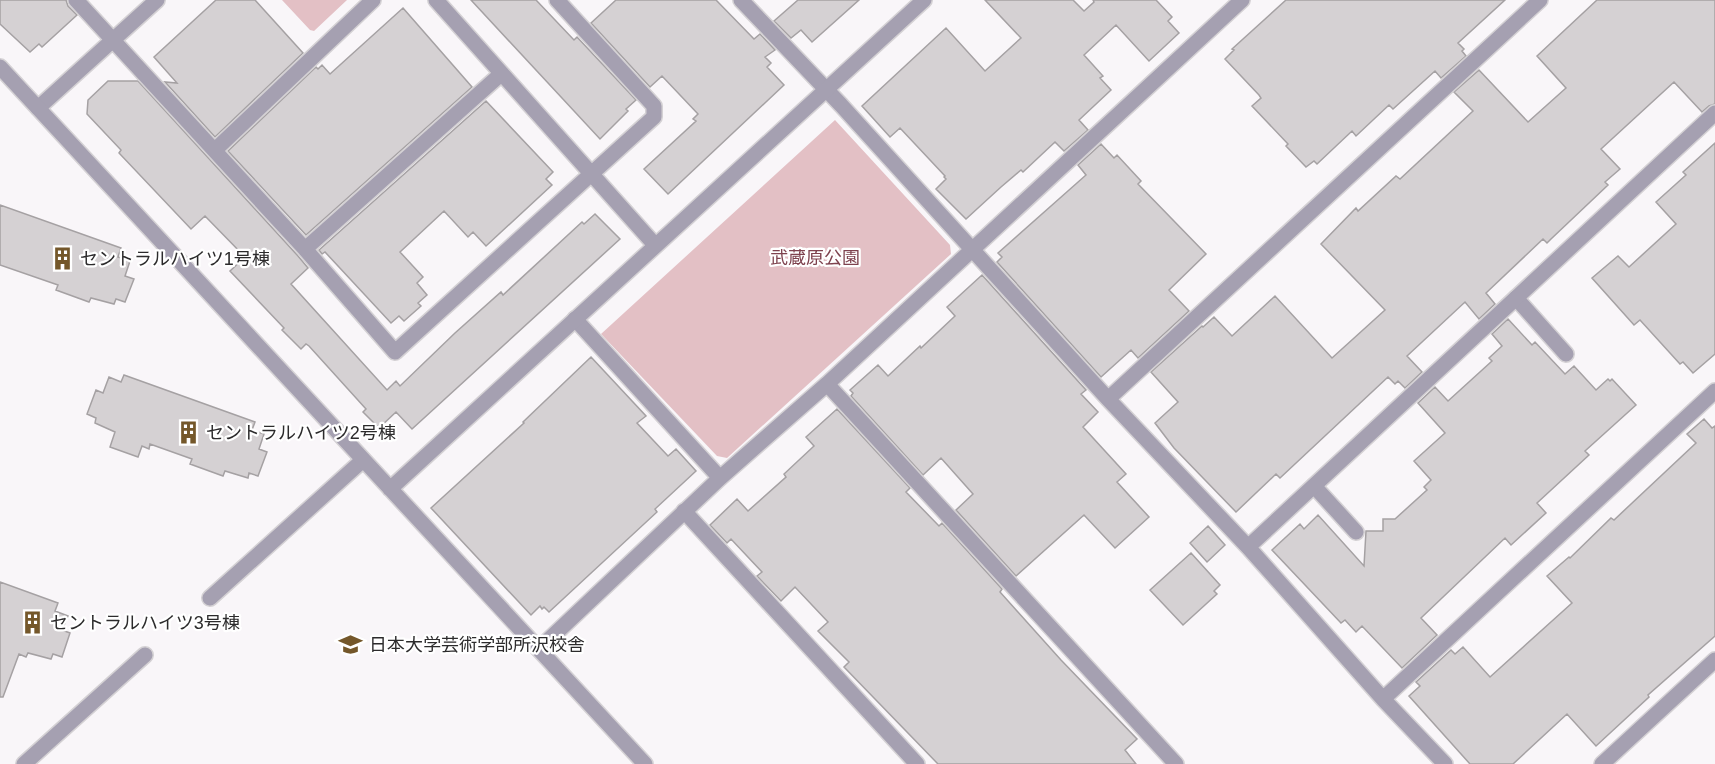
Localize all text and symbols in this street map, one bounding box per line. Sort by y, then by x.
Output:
building icon: セントラルハイツ1号棟 [49,246,75,272]
park label: 武蔵原公園 [770,248,860,268]
place label: セントラルハイツ1号棟 [80,249,270,269]
building icon: セントラルハイツ2号棟 [175,420,201,446]
place label: セントラルハイツ2号棟 [206,423,396,443]
building icon: セントラルハイツ3号棟 [19,610,45,636]
place label: セントラルハイツ3号棟 [50,613,240,633]
school or university icon: 日本大学芸術学部所沢校舎 [338,632,364,658]
place label: 日本大学芸術学部所沢校舎 [369,635,585,655]

